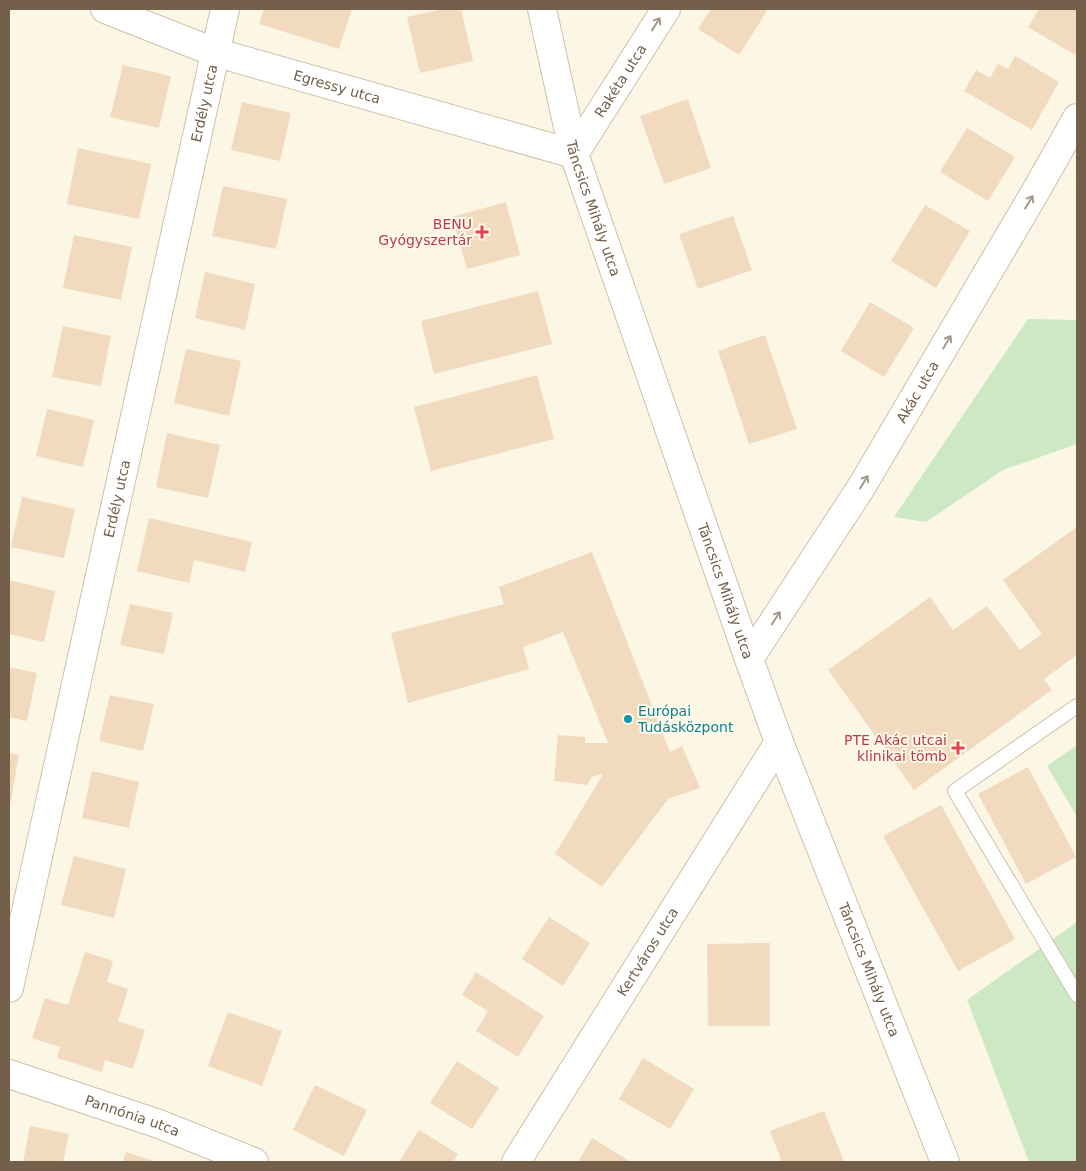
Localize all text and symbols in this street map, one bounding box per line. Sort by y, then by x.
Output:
one-way arrow [652,17,662,31]
street label: Rakéta utca [591,41,650,120]
street label: Erdély utca [188,63,221,144]
street label: Egressy utca [292,67,382,107]
street label: Táncsics Mihály utca [563,138,624,278]
one-way arrow [1025,196,1035,210]
place label: BENU Gyógyszertár [378,216,472,248]
marker: BENU Gyógyszertár [476,226,488,238]
one-way arrow [942,336,952,350]
street label: Akác utca [893,358,942,426]
street label: Erdély utca [101,458,133,539]
one-way arrow [859,475,869,489]
street label: Táncsics Mihály utca [694,520,756,661]
one-way arrow [771,612,781,626]
place label: Európai Tudásközpont [637,703,734,735]
marker: Európai Tudásközpont [622,713,634,725]
place label: PTE Akác utcai klinikai tömb [844,732,947,764]
marker: PTE Akác utcai klinikai tömb [951,741,965,755]
street label: Táncsics Mihály utca [835,899,903,1039]
street label: Kertváros utca [614,904,681,999]
street label: Pannónia utca [83,1092,182,1139]

